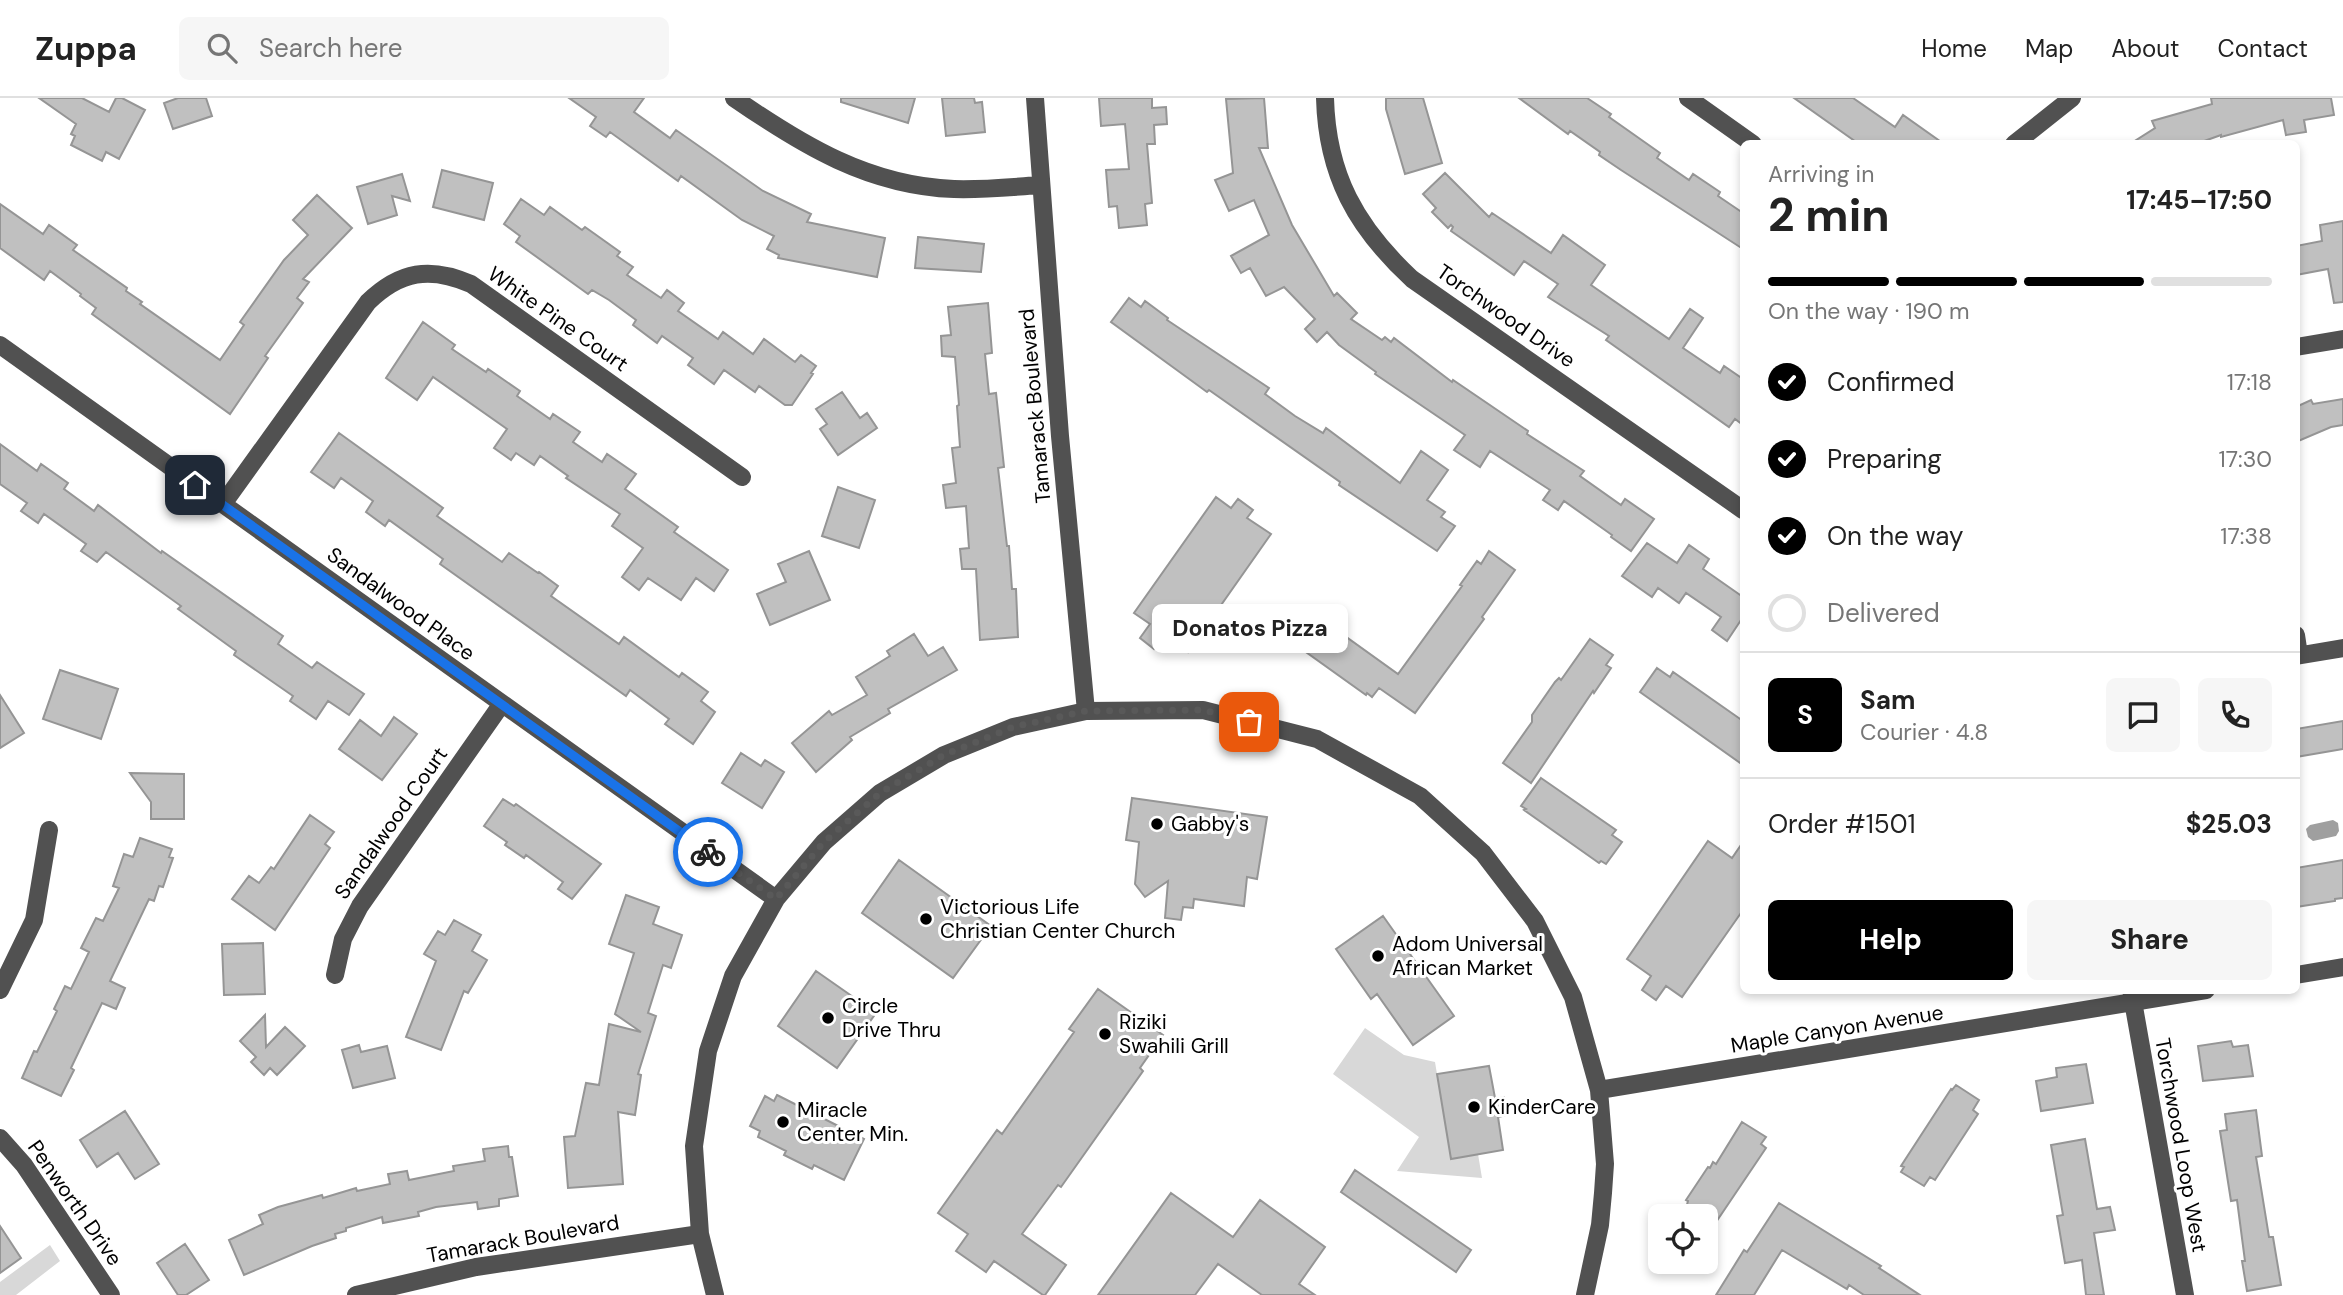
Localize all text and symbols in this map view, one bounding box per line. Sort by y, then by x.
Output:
search box [179,17,669,80]
text: Zuppa [35,27,137,70]
icon: search [203,29,241,67]
text: Search here [259,31,402,65]
text: Home [1921,33,1987,64]
text: Map [2025,33,2073,64]
text: About [2111,33,2180,64]
text: Contact [2218,33,2308,64]
text: Arriving in [1768,159,1874,189]
text: 17:45–17:50 [2126,183,2272,217]
text: 2 min [1768,185,1890,245]
street label: Torchwood Drive [1431,258,1581,374]
street label: White Pine Court [482,260,634,378]
text: On the way · 190 m [1768,296,1969,326]
street label: Tamarack Boulevard [1013,308,1057,504]
icon: check [1768,363,1806,401]
text: Confirmed [1827,365,1954,399]
text: 17:18 [2227,367,2272,397]
icon: check [1768,440,1806,478]
text: Preparing [1827,442,1942,476]
text: 17:30 [2219,444,2272,474]
pin [165,455,225,515]
icon: home [176,466,214,504]
icon: check [1768,517,1806,555]
text: On the way [1827,519,1963,553]
text: 17:38 [2220,521,2272,551]
street label: Sandalwood Place [321,541,481,667]
text: Delivered [1827,596,1940,630]
callout: Donatos Pizza [1151,603,1347,652]
text: Donatos Pizza [1172,613,1328,643]
button: chat [2106,678,2180,752]
button: phone [2198,678,2272,752]
text: Sam [1860,683,1915,717]
pin [1219,692,1279,752]
text: S [1797,698,1813,732]
icon: bag [1230,703,1268,741]
text: Courier · 4.8 [1860,717,1988,747]
street label: Sandalwood Court [328,741,454,905]
text: Order #1501 [1768,807,1916,841]
text: $25.03 [2186,807,2272,841]
place label: Gabby's [1171,810,1249,838]
marker: Gabby's [1149,816,1165,832]
courier [673,817,743,887]
icon: bike [689,833,727,871]
place label: Victorious Life Christian Center Church [940,893,1175,945]
button: Help [1768,900,2013,980]
button: Share [2027,900,2272,980]
marker: Victorious Life Christian Center Church [918,911,934,927]
place label: Adom Universal African Market [1392,930,1543,982]
marker: Adom Universal African Market [1370,948,1386,964]
place label: Circle Drive Thru [842,992,941,1044]
street label: Maple Canyon Avenue [1729,998,1945,1060]
place label: Riziki Swahili Grill [1119,1008,1229,1060]
marker: Circle Drive Thru [820,1010,836,1026]
marker: Riziki Swahili Grill [1097,1026,1113,1042]
street label: Torchwood Loop West [2148,1036,2214,1254]
place label: KinderCare [1488,1093,1596,1121]
place label: Miracle Center Min. [797,1096,908,1148]
marker: KinderCare [1466,1099,1482,1115]
marker: Miracle Center Min. [775,1114,791,1130]
street label: Penworth Drive [21,1135,129,1271]
map controls [1648,1204,1718,1274]
button: locate [1648,1204,1718,1274]
street label: Tamarack Boulevard [425,1208,621,1270]

